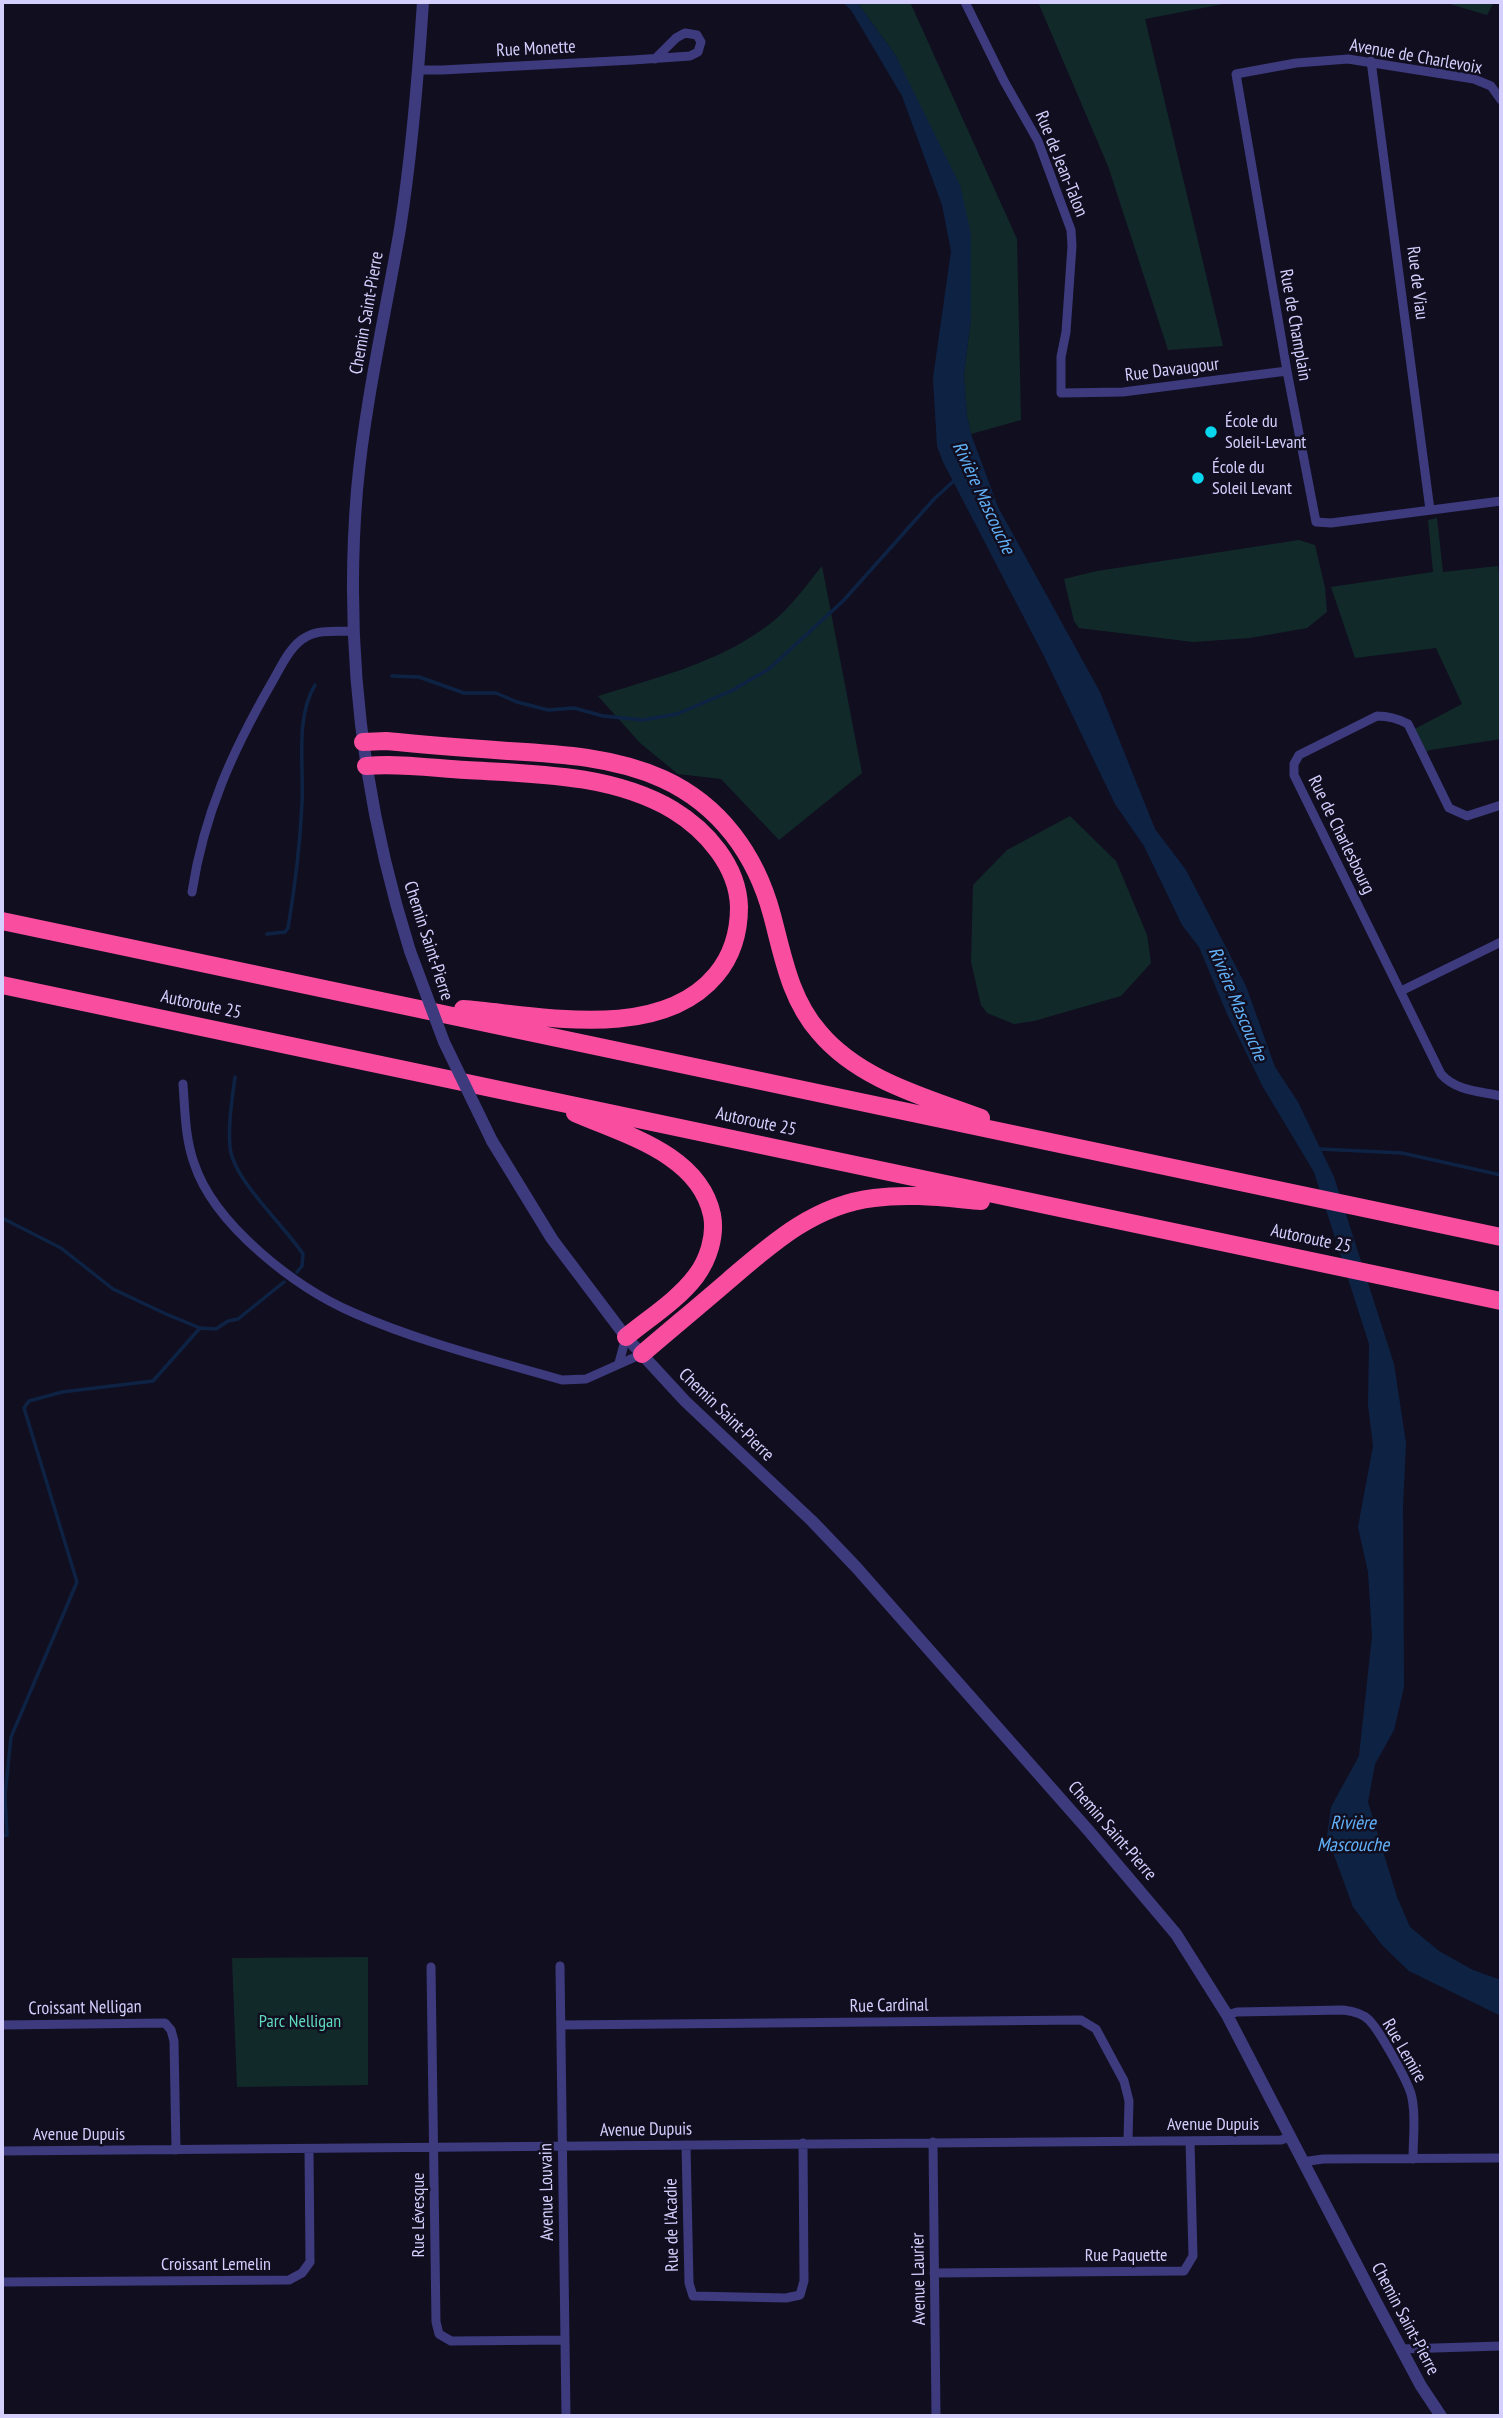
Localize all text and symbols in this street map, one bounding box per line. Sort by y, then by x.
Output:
street label: Avenue de Charlevoix [1348,35,1484,79]
street label: Rue Monette [496,36,576,62]
street label: Rue de Jean-Talon [1030,108,1092,220]
street label: Rue de Viau [1402,245,1432,321]
street label: Chemin Saint-Pierre [346,250,388,376]
street label: Rue de Champlain [1275,268,1315,382]
street label: Rue Davaugour [1124,354,1220,386]
place label: École du Soleil-Levant [1225,411,1306,453]
marker: École du Soleil-Levant [1203,424,1219,440]
water label: Rivière Mascouche [947,438,1019,558]
place label: École du Soleil Levant [1212,457,1292,500]
marker: École du Soleil Levant [1190,470,1206,486]
street label: Rue de Charlesbourg [1303,772,1379,898]
street label: Chemin Saint-Pierre [399,879,457,1003]
water label: Rivière Mascouche [1203,944,1271,1064]
street label: Autoroute 25 [159,986,243,1024]
street label: Autoroute 25 [714,1103,798,1141]
street label: Autoroute 25 [1269,1220,1353,1258]
street label: Chemin Saint-Pierre [674,1364,778,1466]
street label: Chemin Saint-Pierre [1063,1777,1161,1885]
water label: Rivière Mascouche [1317,1813,1389,1857]
street label: Rue Cardinal [849,1995,929,2017]
street label: Croissant Nelligan [28,1996,142,2020]
park label: Parc Nelligan [259,2011,341,2033]
street label: Rue Lemire [1377,2015,1431,2087]
street label: Avenue Dupuis [1167,2114,1259,2136]
street label: Avenue Dupuis [600,2118,692,2142]
street label: Avenue Dupuis [33,2124,125,2146]
street label: Avenue Louvain [535,2143,559,2241]
street label: Rue Lévesque [408,2172,430,2258]
street label: Rue de l'Acadie [660,2178,684,2272]
street label: Avenue Laurier [907,2232,931,2326]
street label: Rue Paquette [1085,2245,1167,2267]
street label: Croissant Lemelin [161,2254,271,2276]
street label: Chemin Saint-Pierre [1366,2259,1444,2379]

